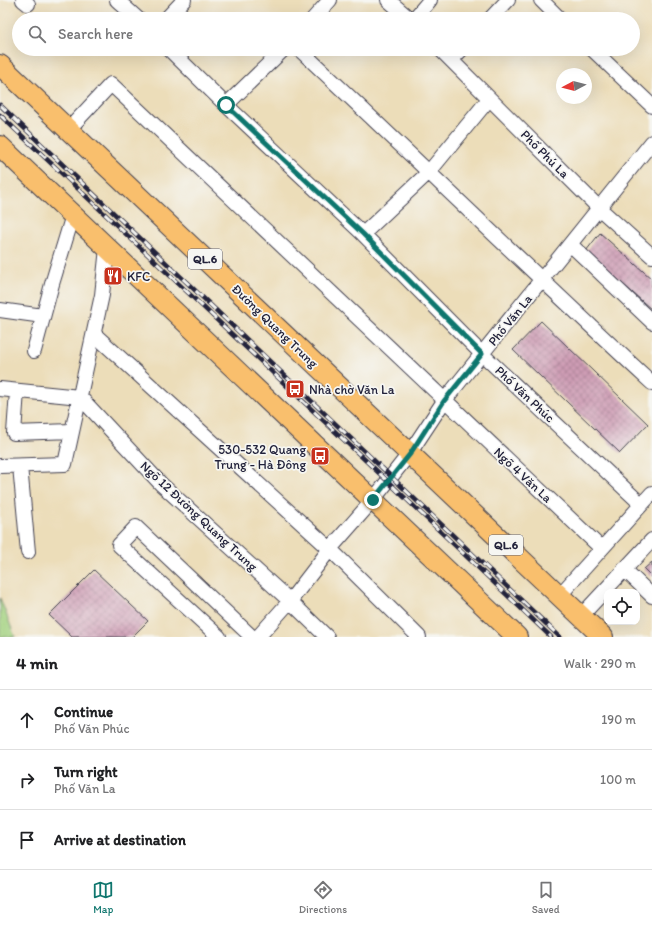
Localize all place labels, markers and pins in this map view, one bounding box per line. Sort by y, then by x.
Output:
restaurant icon: KFC [102,265,124,287]
place label: KFC [127,269,150,284]
bus stop icon: Nhà chờ Văn La [284,378,306,400]
place label: Nhà chờ Văn La [309,382,395,397]
place label: 530-532 Quang Trung - Hà Đông [214,442,306,472]
bus stop icon: 530-532 Quang Trung - Hà Đông [309,445,331,467]

